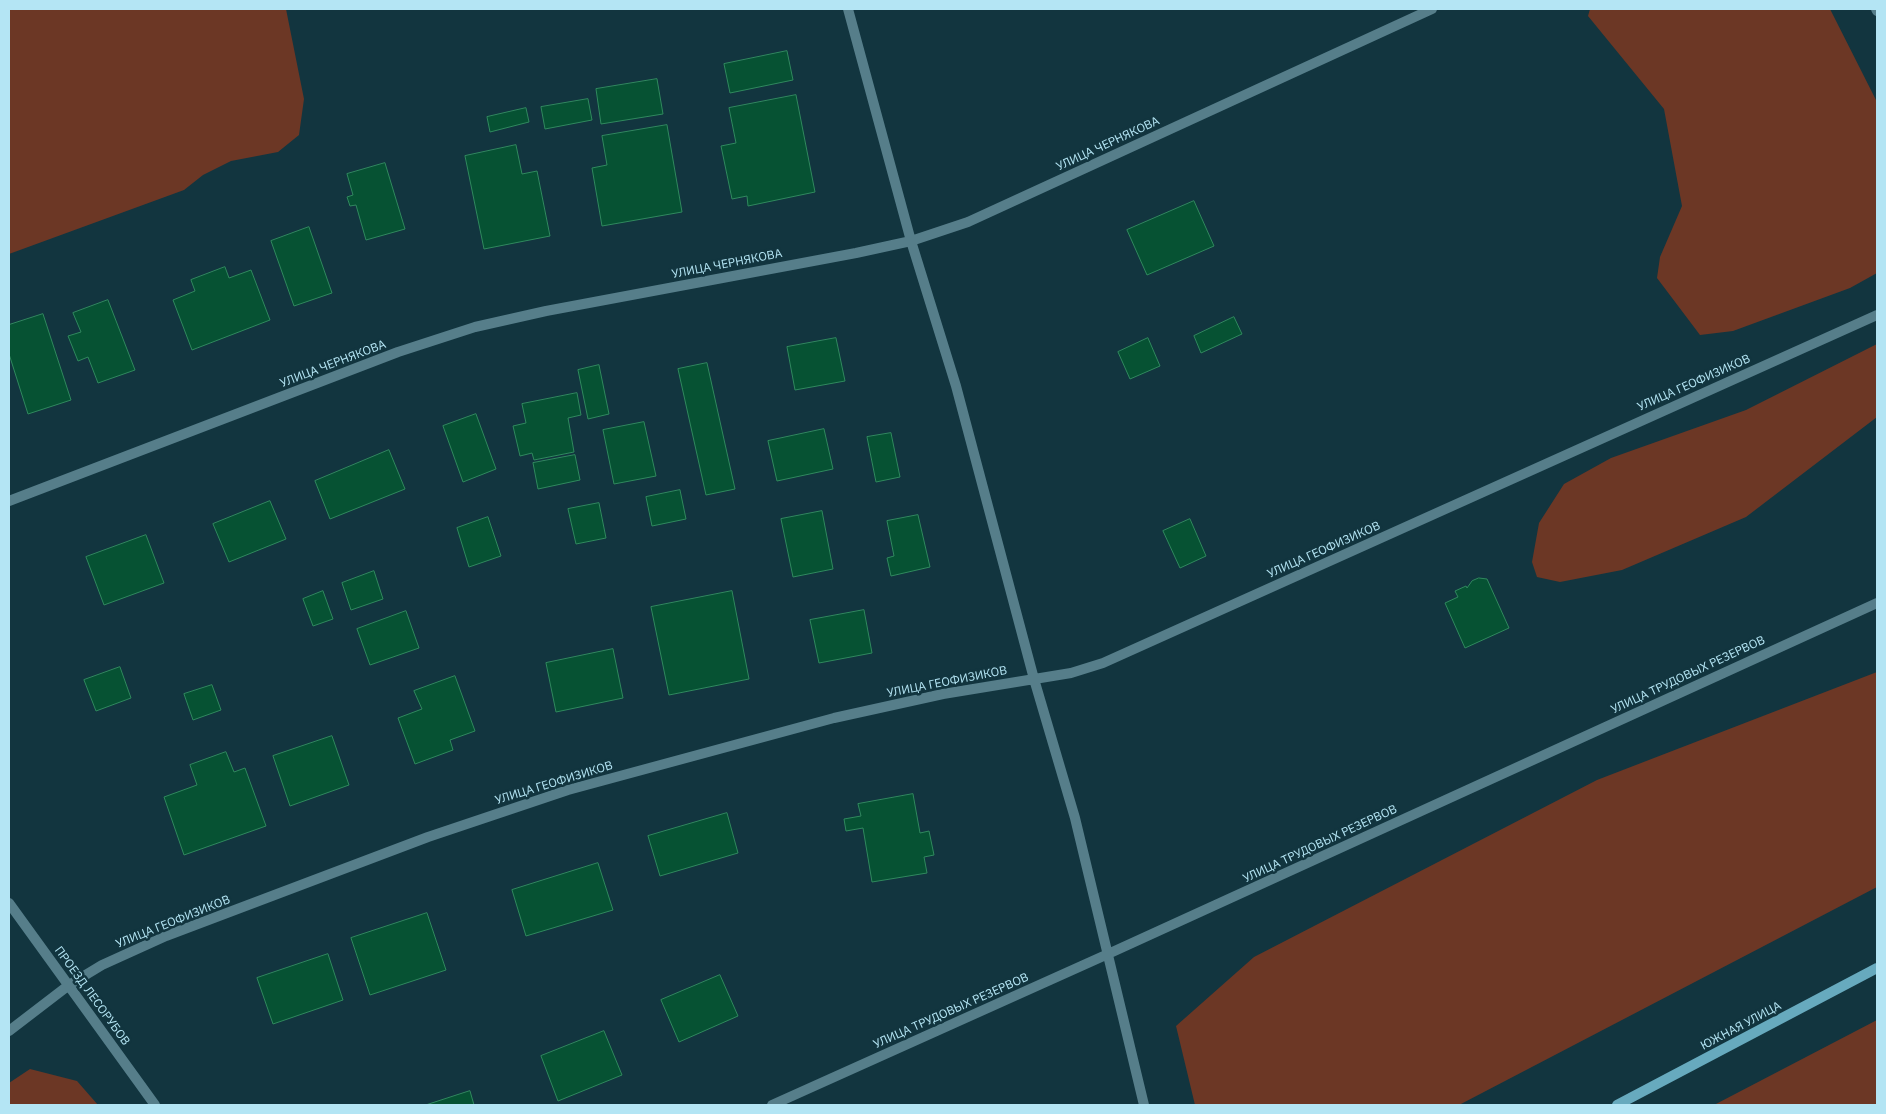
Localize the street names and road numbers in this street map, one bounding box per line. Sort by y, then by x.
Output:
street label: УЛИЦА ЧЕРНЯКОВА [1054,114,1162,174]
street label: УЛИЦА ЧЕРНЯКОВА [671,246,783,282]
street label: УЛИЦА ЧЕРНЯКОВА [278,337,388,391]
street label: УЛИЦА ГЕОФИЗИКОВ [1635,352,1753,414]
street label: УЛИЦА ГЕОФИЗИКОВ [1265,519,1383,581]
street label: УЛИЦА ТРУДОВЫХ РЕЗЕРВОВ [1609,633,1767,717]
street label: УЛИЦА ГЕОФИЗИКОВ [886,663,1008,701]
street label: УЛИЦА ГЕОФИЗИКОВ [493,758,615,808]
street label: УЛИЦА ТРУДОВЫХ РЕЗЕРВОВ [1241,802,1399,886]
street label: УЛИЦА ГЕОФИЗИКОВ [114,892,232,952]
street label: ПРОЕЗД ЛЕСОРУБОВ [51,944,133,1048]
street label: УЛИЦА ТРУДОВЫХ РЕЗЕРВОВ [871,970,1031,1052]
street label: ЮЖНАЯ УЛИЦА [1698,999,1784,1053]

